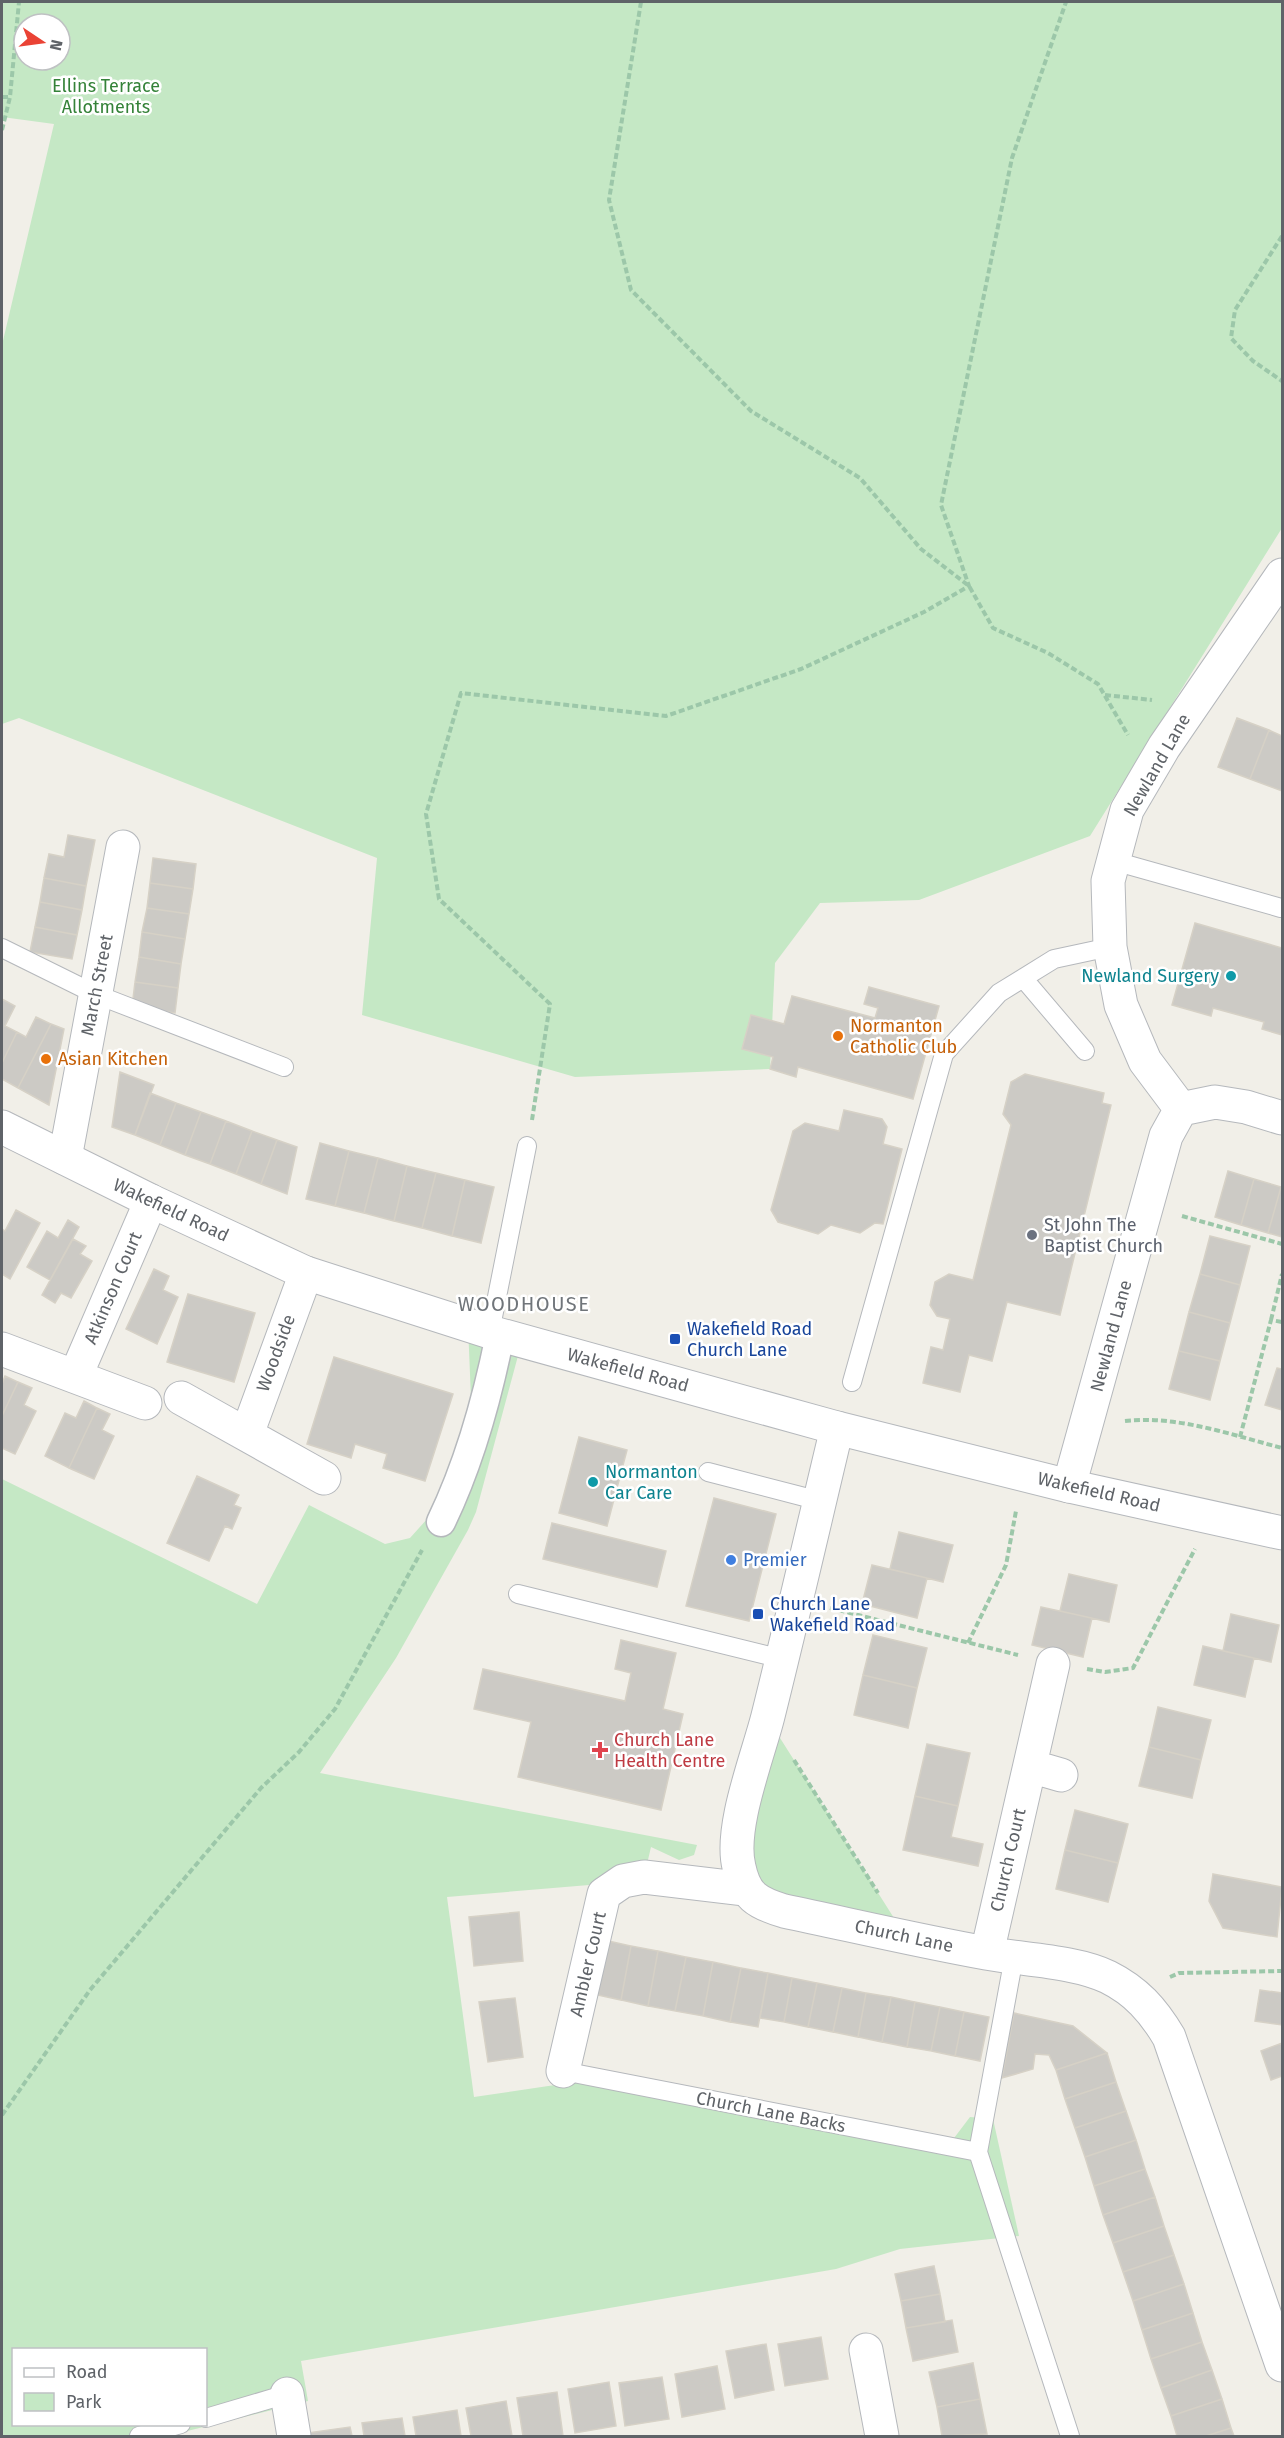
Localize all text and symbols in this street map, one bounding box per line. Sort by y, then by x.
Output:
north arrow [12,12,72,72]
text: N [46,38,67,53]
park label: Ellins Terrace Allotments [52,75,160,118]
street label: Newland Lane [1119,710,1195,820]
street label: March Street [76,932,118,1038]
place label: Newland Surgery [1081,965,1219,987]
marker: Newland Surgery [1224,969,1238,983]
place label: Normanton Catholic Club [850,1015,957,1058]
marker: Normanton Catholic Club [831,1029,845,1043]
place label: Asian Kitchen [58,1048,168,1070]
marker: Asian Kitchen [39,1052,53,1066]
street label: Wakefield Road [110,1174,232,1246]
place label: St John The Baptist Church [1044,1214,1163,1257]
street label: Atkinson Court [79,1228,147,1348]
marker: St John The Baptist Church [1025,1228,1039,1242]
street label: Newland Lane [1085,1278,1137,1394]
district label: WOODHOUSE [458,1292,590,1316]
street label: Woodside [252,1311,300,1395]
place label: Wakefield Road Church Lane [687,1318,812,1361]
marker: Wakefield Road Church Lane [668,1332,682,1346]
street label: Wakefield Road [565,1343,691,1397]
place label: Normanton Car Care [605,1461,698,1504]
street label: Wakefield Road [1035,1467,1163,1517]
marker: Normanton Car Care [586,1475,600,1489]
place label: Premier [743,1549,807,1571]
marker: Premier [724,1553,738,1567]
place label: Church Lane Wakefield Road [770,1593,895,1636]
marker: Church Lane Wakefield Road [751,1607,765,1621]
place label: Church Lane Health Centre [614,1729,725,1772]
marker: Church Lane Health Centre [591,1741,609,1759]
street label: Church Court [985,1806,1031,1914]
street label: Ambler Court [565,1909,611,2019]
street label: Church Lane [853,1915,955,1957]
street label: Church Lane Backs [694,2087,848,2137]
legend [12,2348,207,2426]
text: Road [66,2361,108,2383]
text: Park [66,2391,102,2413]

